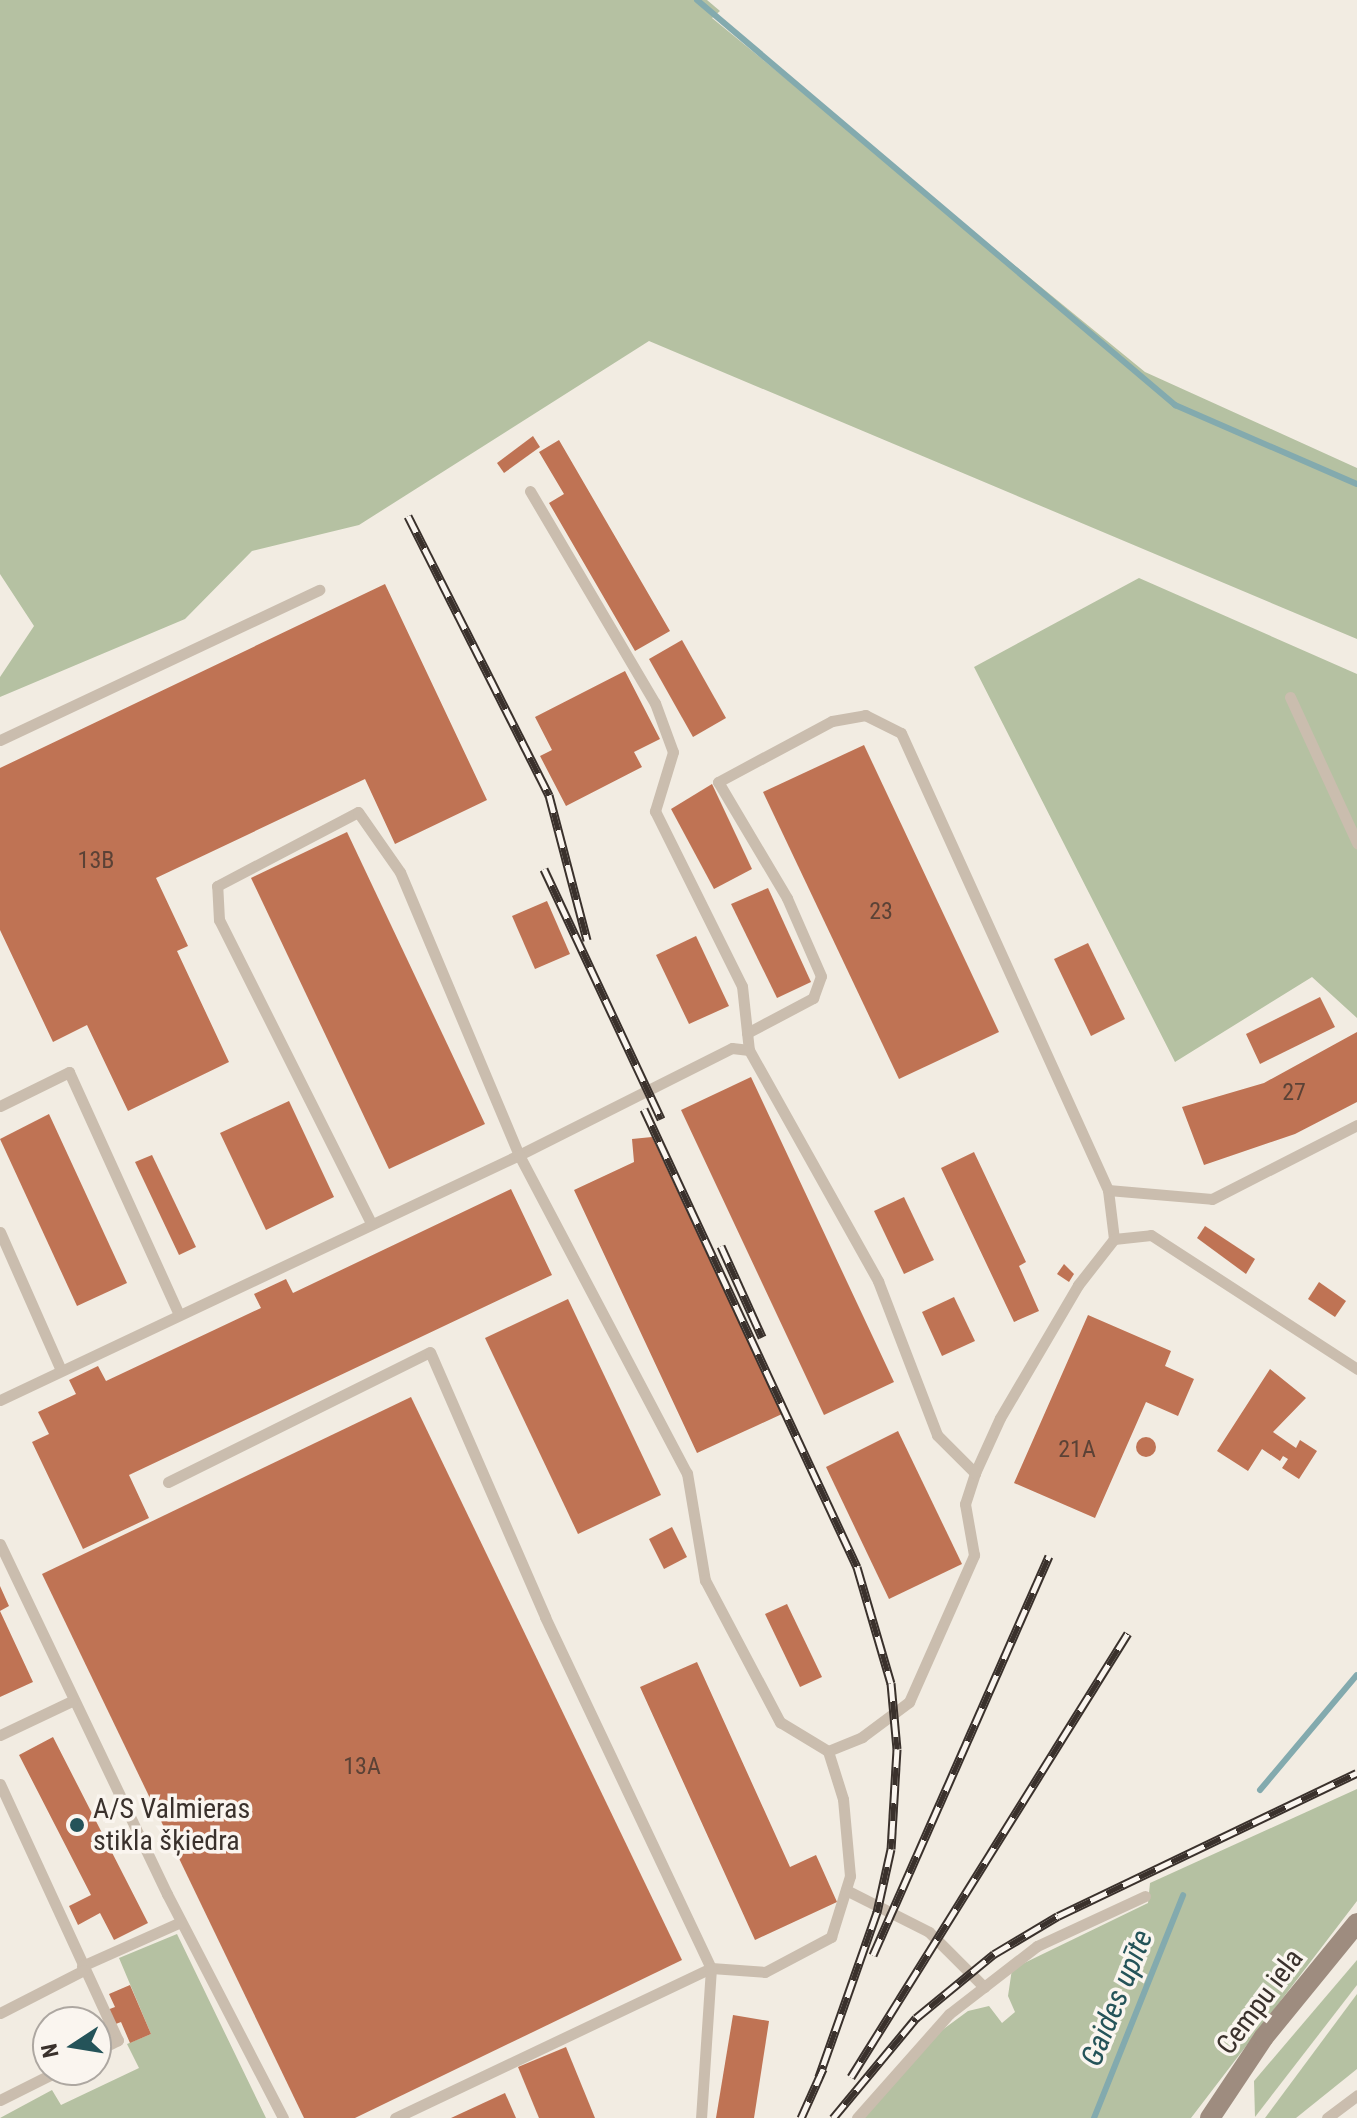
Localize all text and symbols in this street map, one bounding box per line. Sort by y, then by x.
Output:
house number: 13B [78,847,114,875]
house number: 23 [869,898,893,926]
house number: 27 [1282,1079,1306,1107]
house number: 21A [1058,1436,1096,1464]
house number: 13A [343,1753,381,1781]
place label: A/S Valmieras stikla šķiedra [93,1792,250,1858]
marker: A/S Valmieras stikla šķiedra [68,1816,86,1834]
water label: Gaides upīte [1073,1925,1161,2071]
street label: Cempu iela [1209,1943,1311,2061]
north arrow [32,2006,112,2086]
text: N [36,2041,64,2060]

